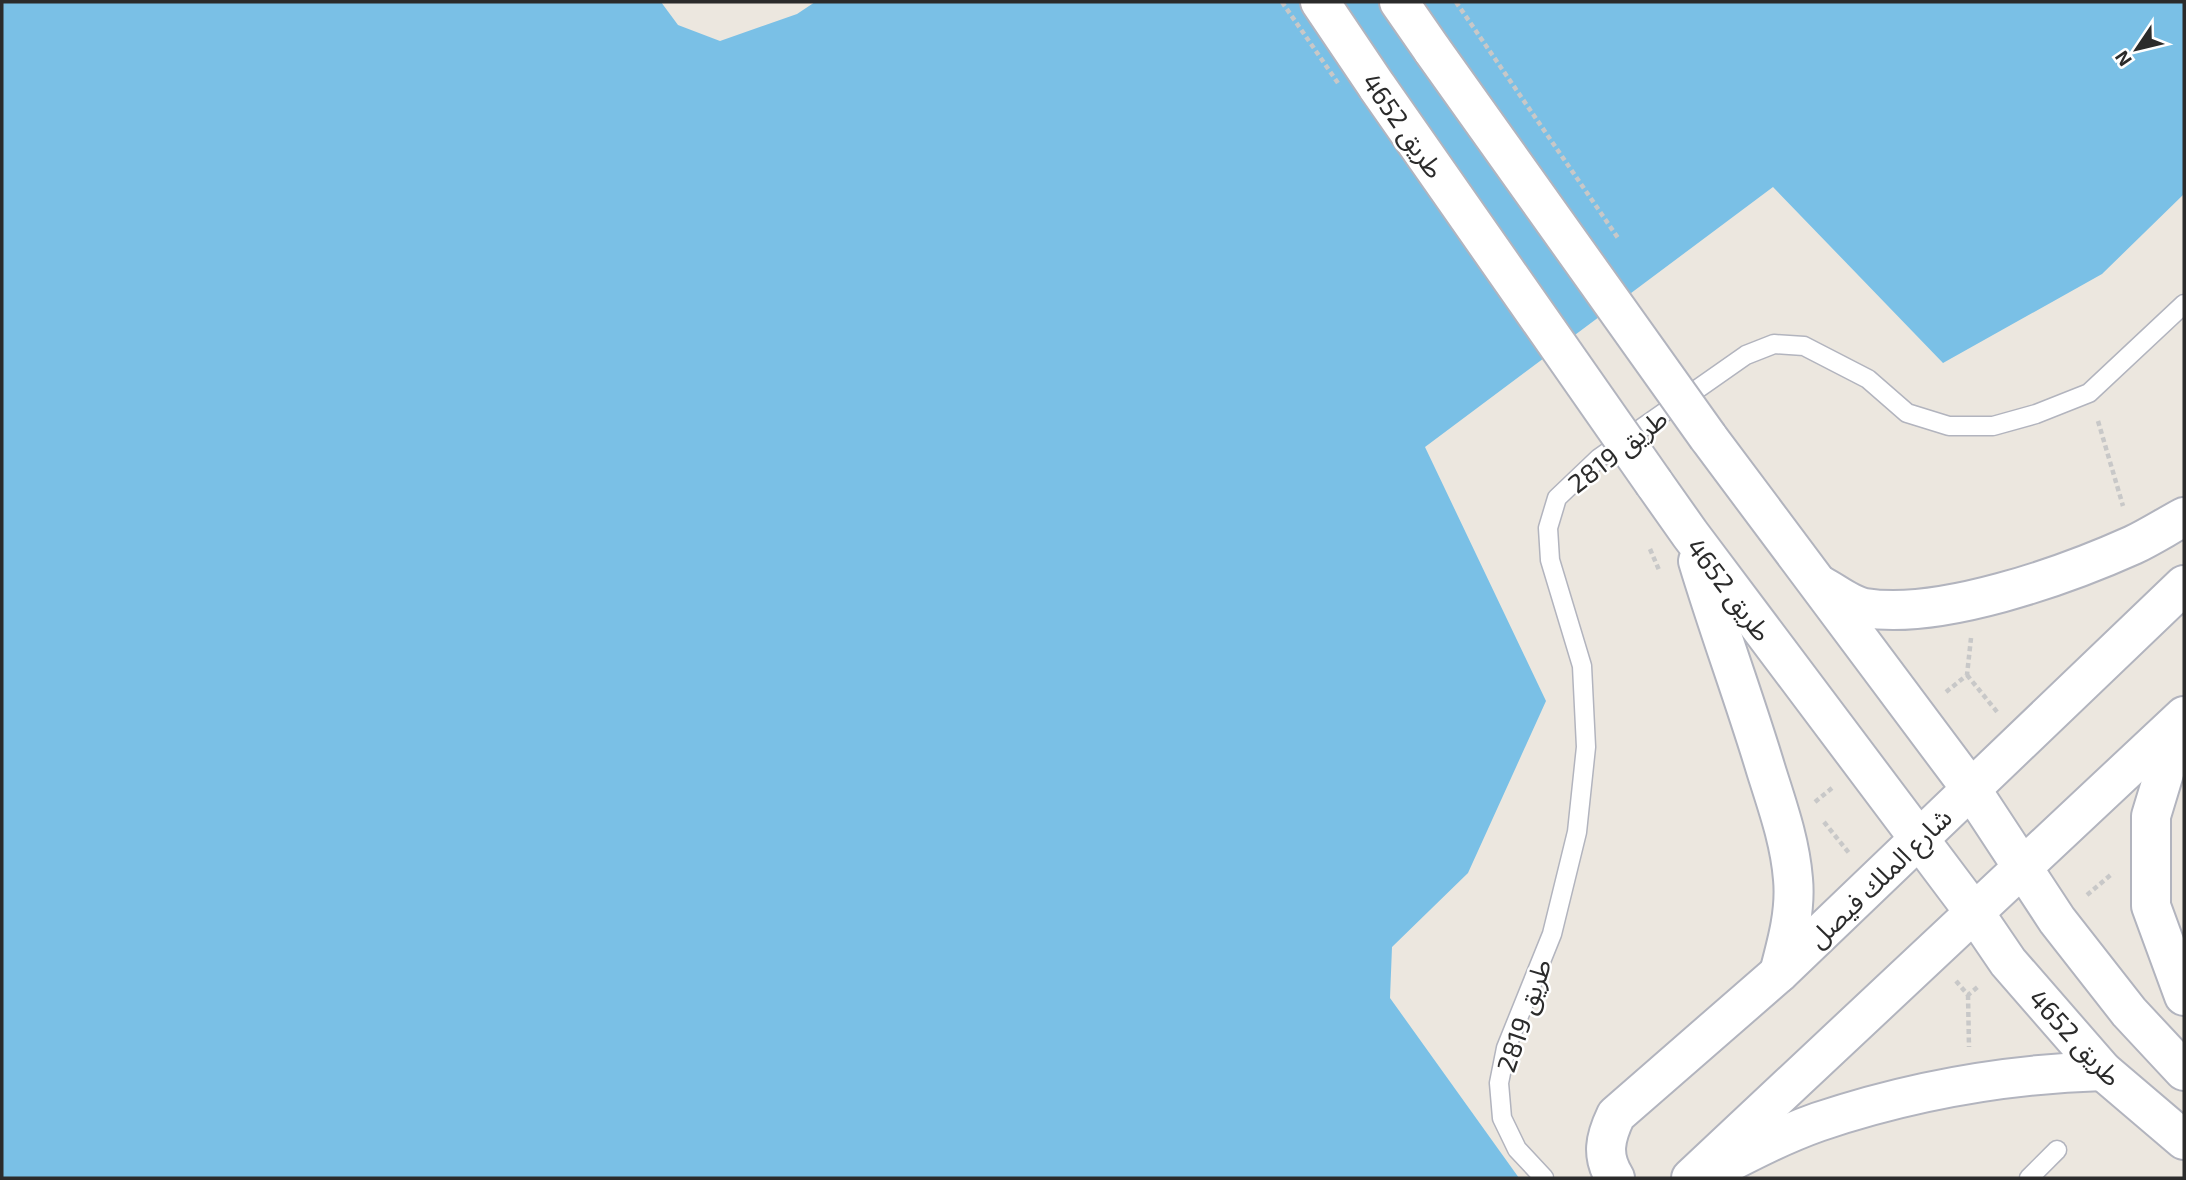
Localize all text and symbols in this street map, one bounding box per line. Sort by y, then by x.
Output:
north arrow [2102,14,2172,84]
text: N [2109,47,2136,71]
street label: طريق 4652 [1355,66,1451,185]
street label: طريق 2819 [1561,402,1674,500]
street label: طريق 4652 [1680,531,1779,648]
street label: شارع الملك فيصل [1801,801,1960,957]
street label: طريق 2819 [1489,954,1559,1076]
street label: طريق 4652 [2022,982,2129,1093]

